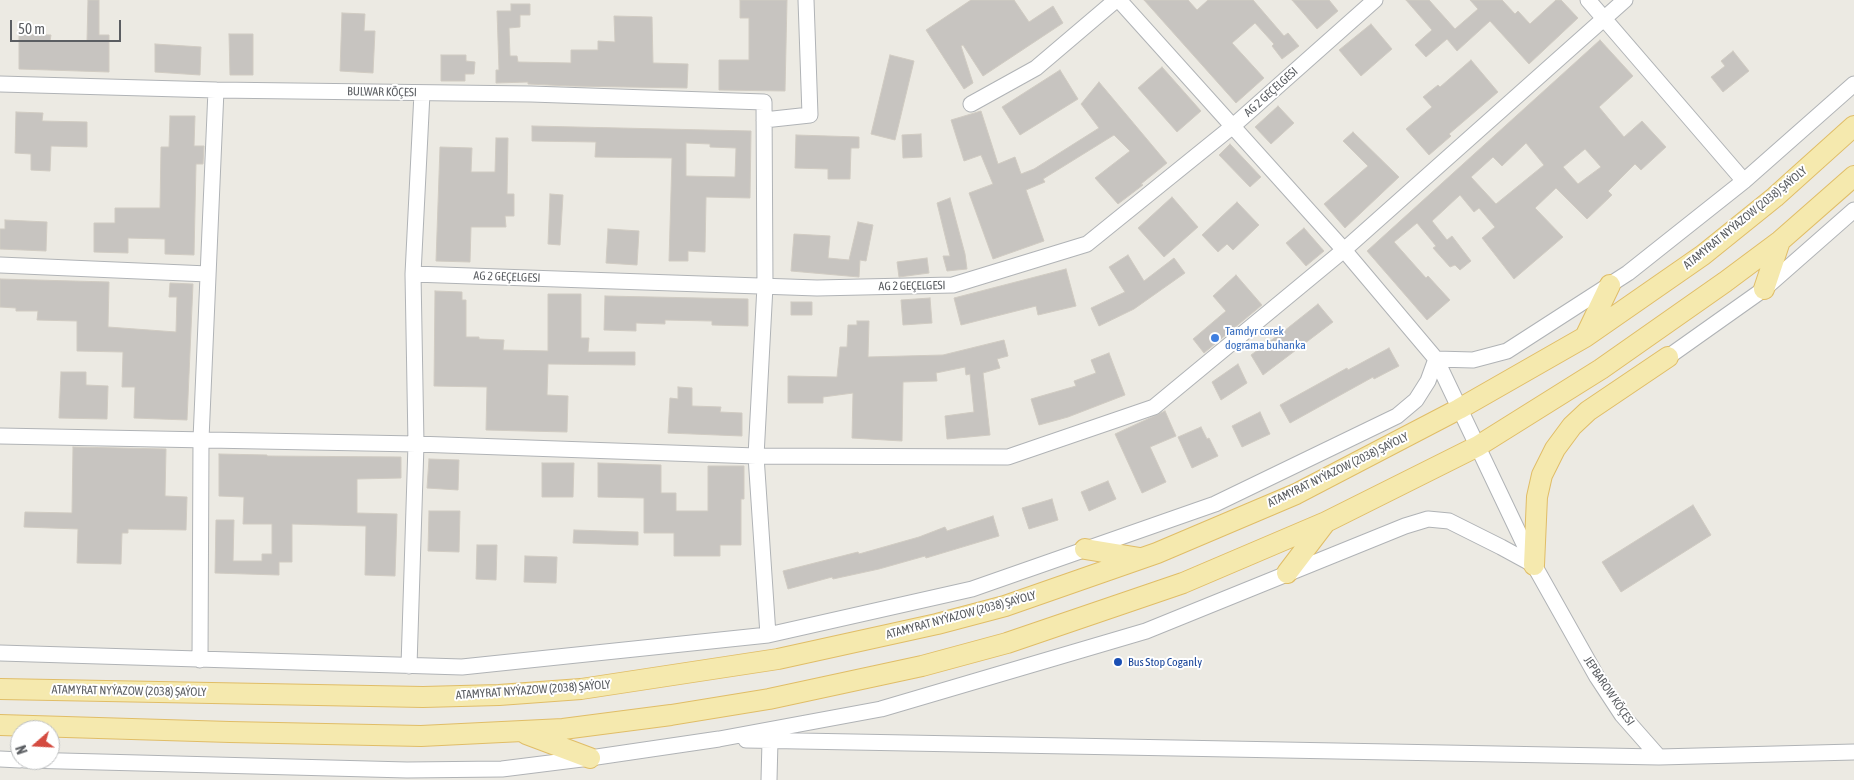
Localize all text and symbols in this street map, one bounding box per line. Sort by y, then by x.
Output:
scale bar [12,10,124,42]
text: 50 m [18,20,45,37]
street label: AG 2 GEÇELGESI [1241,64,1301,120]
street label: BULWAR KÖÇESI [347,84,417,100]
street label: ATAMYRAT NYÝAZOW (2038) ŞAÝOLY [1680,164,1810,272]
street label: AG 2 GEÇELGESI [473,269,541,285]
street label: AG 2 GEÇELGESI [878,278,946,294]
place label: Tamdyr corek dograma buhanka [1225,324,1306,352]
marker: Tamdyr corek dograma buhanka [1209,332,1221,344]
street label: ATAMYRAT NYÝAZOW (2038) ŞAÝOLY [1265,430,1411,510]
street label: ATAMYRAT NYÝAZOW (2038) ŞAÝOLY [884,588,1038,642]
street label: JEPBAROW KÖÇESI [1580,654,1638,728]
place label: Bus Stop Coganly [1128,655,1202,669]
marker: Bus Stop Coganly [1112,656,1124,668]
street label: ATAMYRAT NYÝAZOW (2038) ŞAÝOLY [455,677,611,703]
street label: ATAMYRAT NYÝAZOW (2038) ŞAÝOLY [51,682,207,700]
north arrow [10,720,60,770]
text: N [13,743,31,756]

